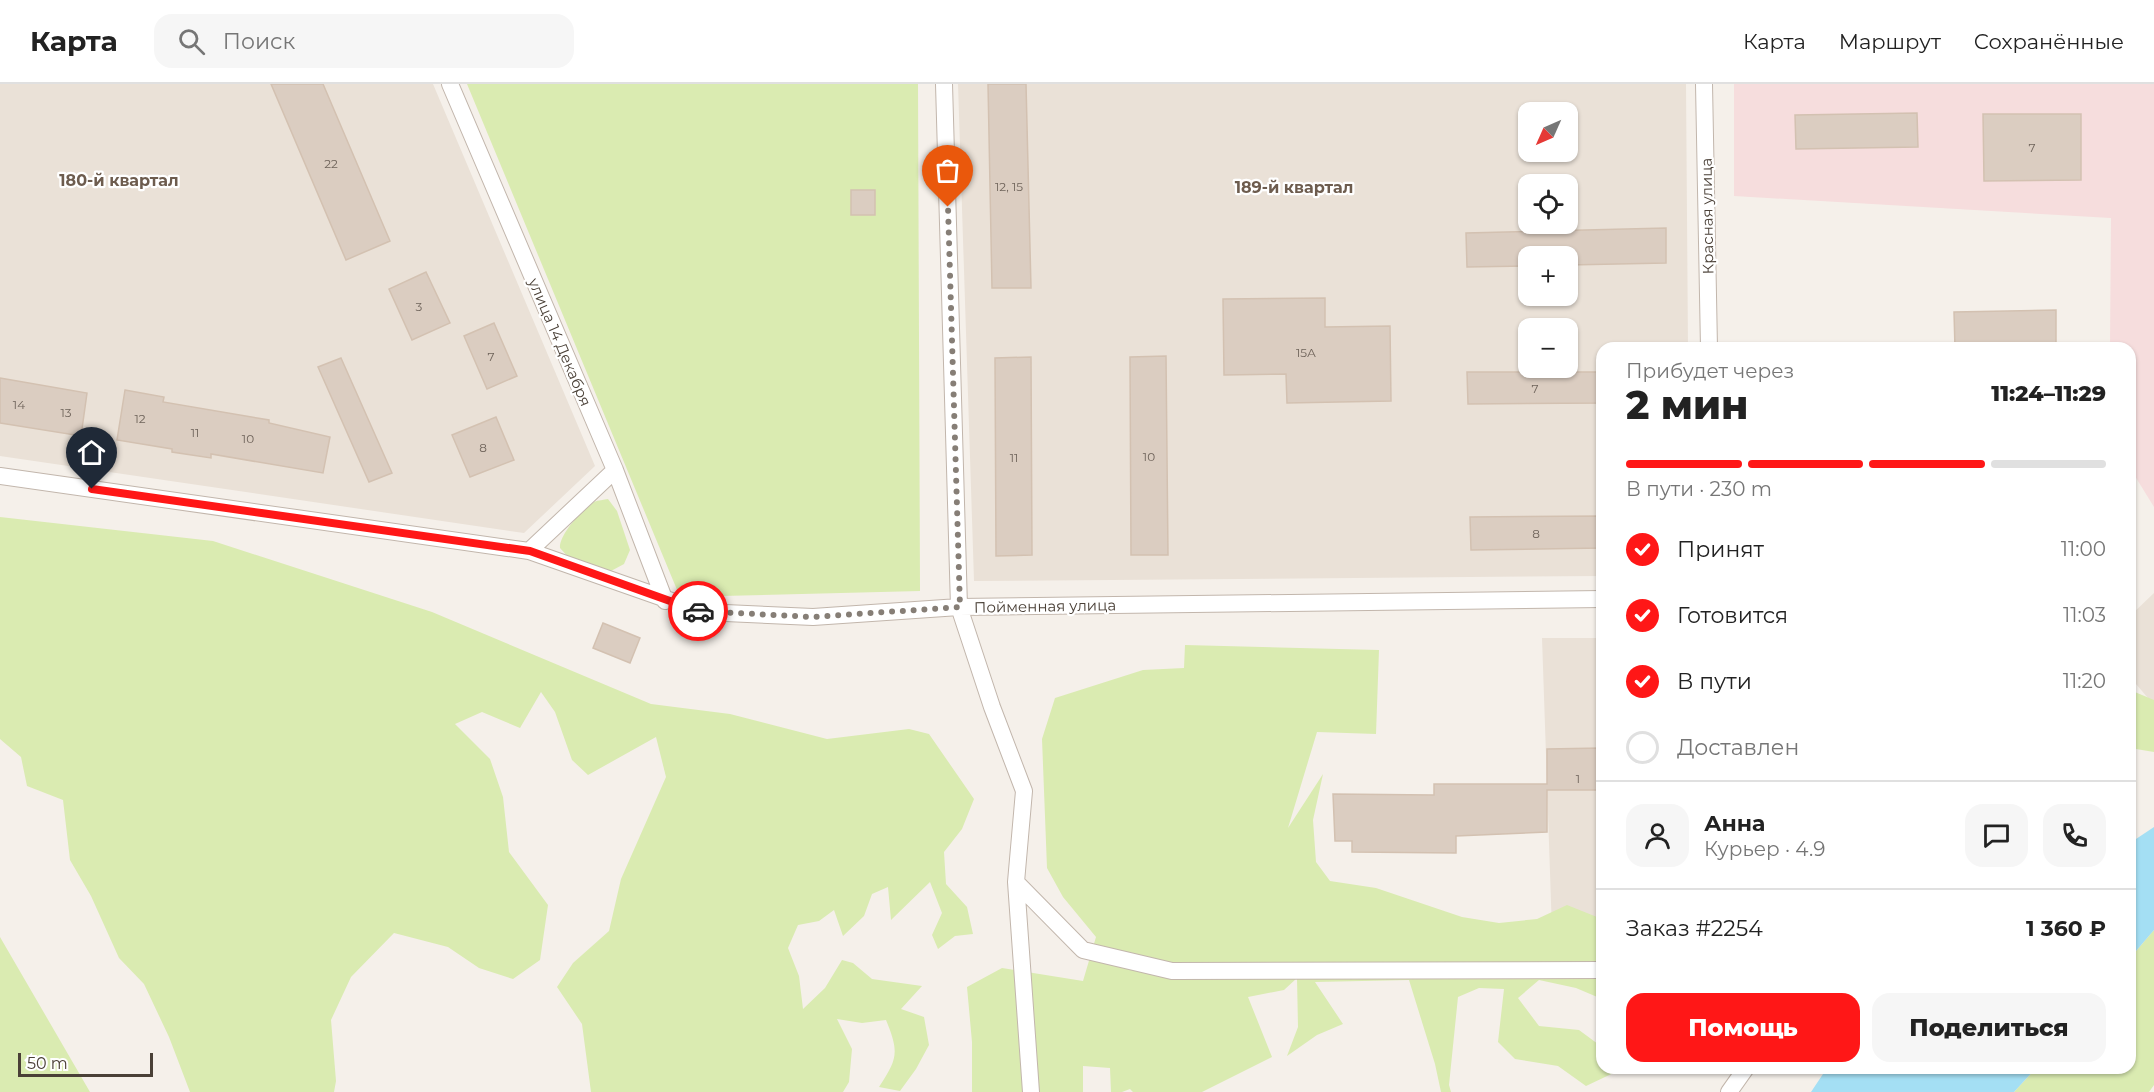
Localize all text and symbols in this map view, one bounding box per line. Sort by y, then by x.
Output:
search box [154,14,574,68]
text: Карта [30,24,118,58]
icon: search [175,25,208,58]
text: Поиск [223,28,295,55]
text: Карта [1743,29,1806,54]
text: Маршрут [1839,29,1941,54]
text: Сохранённые [1974,29,2124,54]
north arrow [1518,102,1578,162]
map controls [1518,102,1578,378]
house number: 7 [2028,140,2036,155]
pin [922,145,973,207]
icon: bag [931,154,964,187]
house number: 22 [324,156,338,171]
street label: Красная улица [1696,158,1718,274]
district label: 180-й квартал [59,171,179,190]
button: locate [1518,174,1578,234]
district label: 189-й квартал [1235,178,1353,197]
house number: 12, 15 [995,179,1023,194]
button: + [1518,246,1578,306]
street label: улица 14 Декабря [524,274,596,409]
house number: 3 [416,299,423,314]
button: − [1518,318,1578,378]
house number: 15А [1296,345,1316,360]
house number: 7 [487,349,495,364]
text: Прибудет через [1626,359,1794,383]
text: 11:24–11:29 [1991,380,2106,407]
house number: 7 [1531,381,1539,396]
text: 2 мин [1626,381,1748,429]
house number: 14 [13,397,25,412]
house number: 13 [60,405,72,420]
house number: 12 [134,411,146,426]
house number: 11 [191,425,199,440]
pin [66,427,117,489]
house number: 10 [242,431,254,446]
icon: home [75,436,108,469]
house number: 8 [479,440,487,455]
house number: 10 [1143,449,1155,464]
house number: 11 [1010,450,1018,465]
text: В пути · 230 m [1626,477,1772,501]
house number: 8 [1532,526,1540,541]
icon: check [1626,533,1659,566]
text: Принят [1677,536,1764,563]
text: 11:00 [2061,537,2106,561]
courier [668,581,728,641]
icon: car [682,595,715,628]
street label: Пойменная улица [974,595,1116,617]
icon: check [1626,599,1659,632]
text: Готовится [1677,602,1788,629]
text: 11:03 [2063,603,2106,627]
icon: check [1626,665,1659,698]
text: В пути [1677,668,1752,695]
text: 11:20 [2063,669,2106,693]
text: Доставлен [1677,734,1799,761]
house number: 1 [1576,771,1580,786]
button: person [1626,804,1689,867]
button: chat [1965,804,2028,867]
button: phone [2043,804,2106,867]
text: Анна [1704,810,1765,837]
text: Курьер · 4.9 [1704,837,1825,861]
text: Заказ #2254 [1626,915,1763,942]
text: 1 360 ₽ [2026,915,2106,942]
button: Помощь [1626,993,1860,1062]
button: Поделиться [1872,993,2106,1062]
scale bar [18,1050,153,1078]
text: 50 m [27,1054,68,1073]

